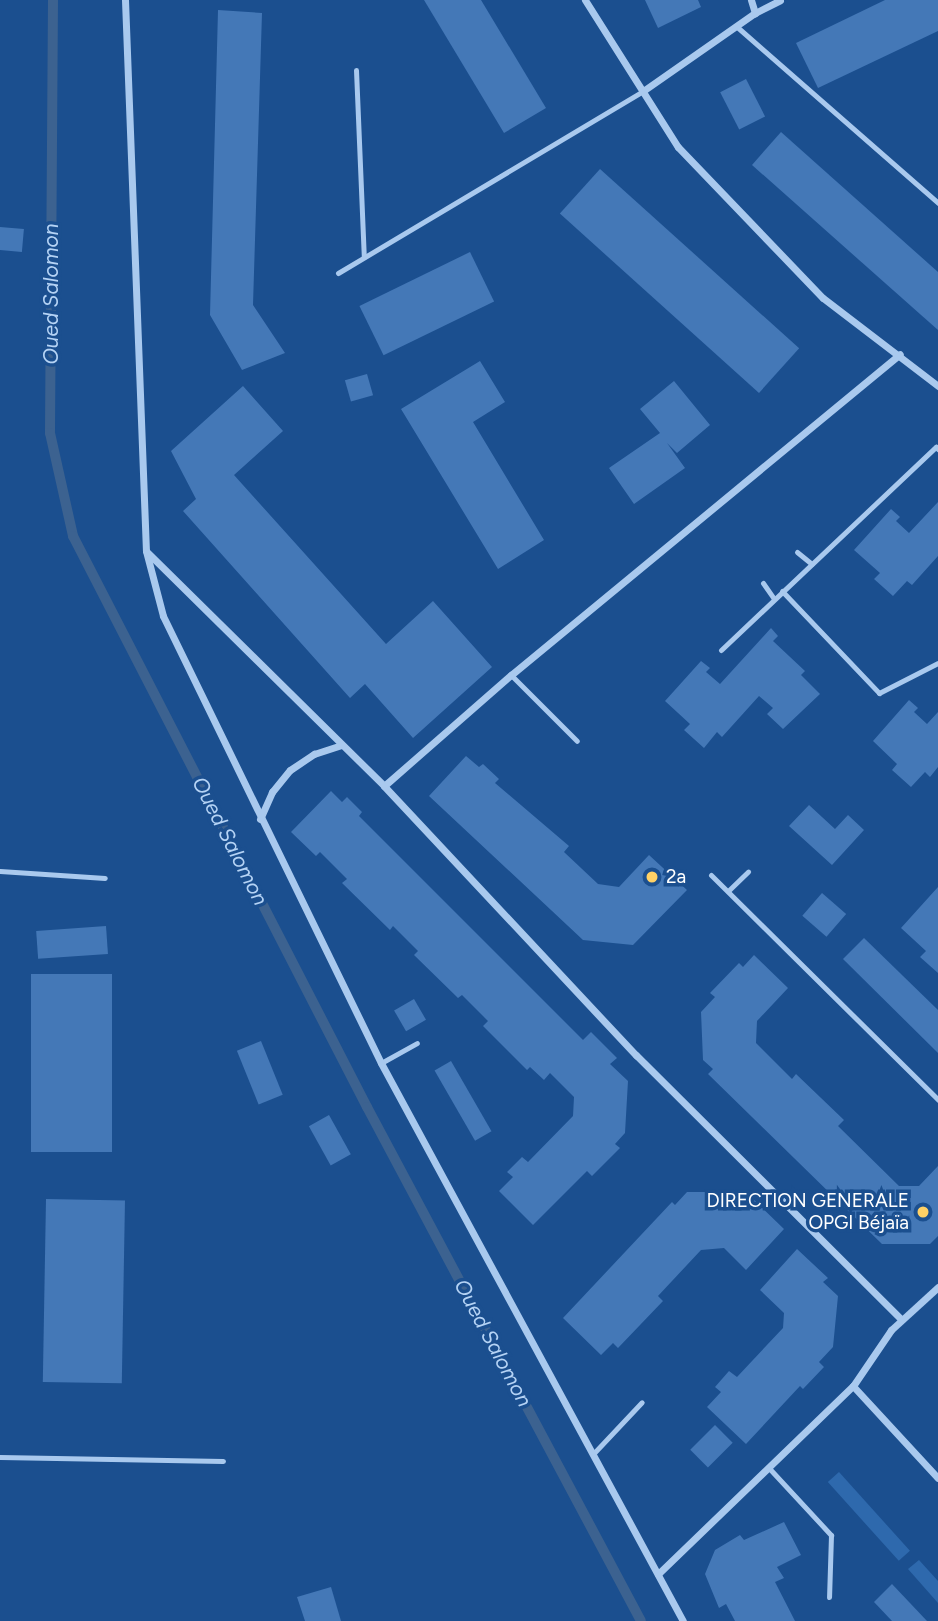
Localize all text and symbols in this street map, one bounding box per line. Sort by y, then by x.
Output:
water label: Oued Salomon [38,224,64,364]
water label: Oued Salomon [187,773,273,909]
place label: 2a [666,866,686,888]
marker: 2a [644,869,660,885]
place label: DIRECTION GENERALE OPGI Béjaïa [707,1190,909,1234]
marker: DIRECTION GENERALE OPGI Béjaïa [915,1204,931,1220]
water label: Oued Salomon [449,1275,537,1411]

